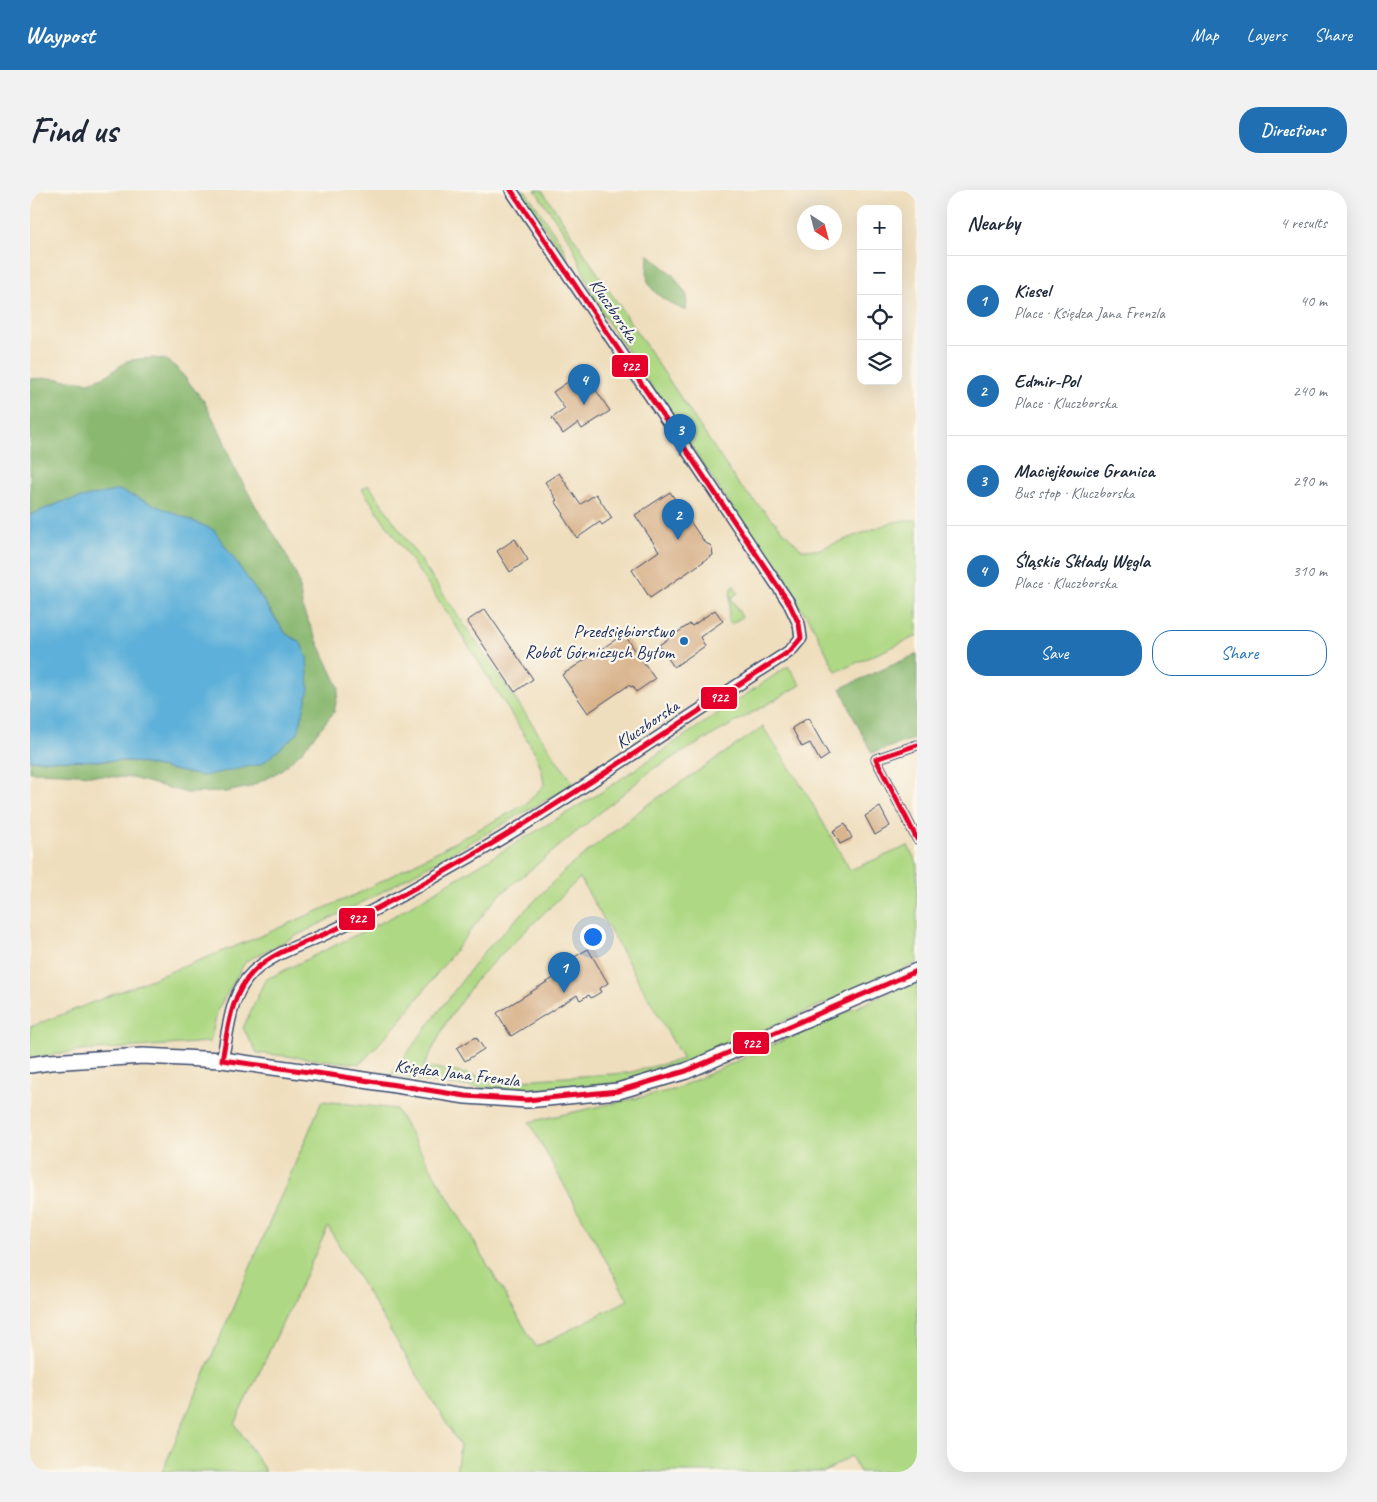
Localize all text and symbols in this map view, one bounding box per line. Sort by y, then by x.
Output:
text: Waypost [25,20,95,50]
text: Map [1191,24,1219,46]
text: Layers [1247,24,1286,46]
text: Share [1314,24,1352,46]
button: Directions [1239,107,1347,153]
text: Find us [30,108,117,153]
north arrow [797,205,842,250]
map controls [857,205,902,385]
button: + [857,205,902,250]
text: Nearby [967,210,1020,236]
text: 4 results [1280,213,1327,233]
button: − [857,250,902,295]
street label: Kluczborska [585,274,644,347]
text: Kiesel [1014,279,1050,303]
text: 1 [979,291,987,311]
text: 40 m [1300,291,1327,311]
button: locate [857,295,902,340]
text: Place · Księdza Jana Frenzla [1014,303,1165,323]
button: layers [857,340,902,385]
line badge: 922 [611,354,649,378]
text: 922 [621,358,641,375]
pin: 4 [568,364,600,405]
text: Edmir-Pol [1014,369,1079,393]
text: 2 [979,381,987,401]
text: 240 m [1293,381,1327,401]
text: Place · Kluczborska [1014,393,1116,413]
pin: 3 [664,414,696,455]
text: Maciejkowice Granica [1014,459,1154,483]
text: 3 [979,471,987,491]
text: 290 m [1293,471,1327,491]
text: Bus stop · Kluczborska [1014,483,1134,503]
pin: 2 [662,499,694,540]
text: Śląskie Składy Węgla [1014,549,1150,573]
text: 4 [979,561,987,581]
text: 310 m [1293,561,1327,581]
text: Place · Kluczborska [1014,573,1116,593]
place label: Przedsiębiorstwo Robót Górniczych Bytom [525,620,676,663]
button: Save [967,630,1142,676]
button: Share [1152,630,1327,676]
marker: Przedsiębiorstwo Robót Górniczych Bytom [678,635,690,647]
line badge: 922 [700,686,738,710]
text: 922 [710,689,730,706]
street label: Kluczborska [611,694,684,753]
line badge: 922 [338,907,376,931]
text: 922 [348,910,368,927]
your location [580,924,606,950]
pin: 1 [548,952,580,993]
line badge: 922 [732,1031,770,1055]
text: 922 [742,1035,762,1052]
street label: Księdza Jana Frenzla [393,1054,522,1092]

